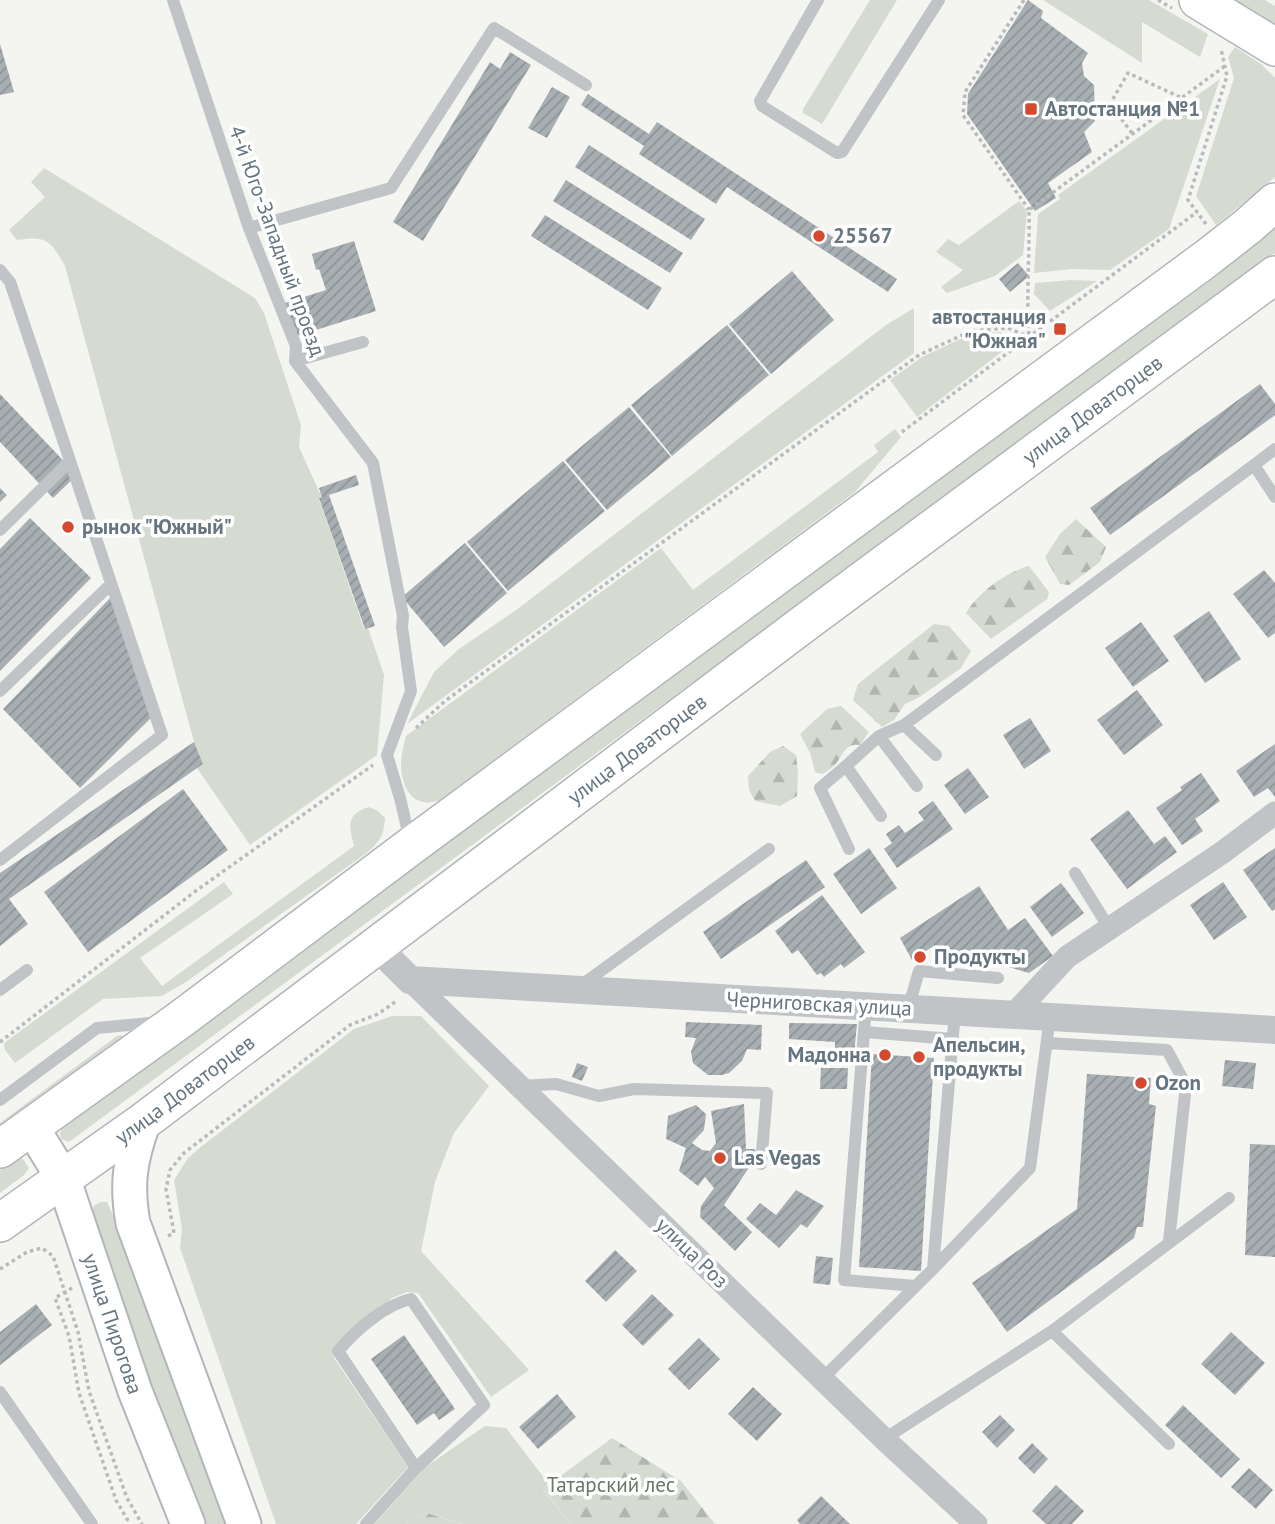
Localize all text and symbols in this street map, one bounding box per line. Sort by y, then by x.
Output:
place label: Автостанция №1 [1045,95,1200,122]
marker: Автостанция №1 [1023,101,1039,117]
street label: 4-й Юго-Западный проезд [223,122,332,360]
place label: 25567 [833,222,893,249]
marker: 25567 [811,228,827,244]
place label: автостанция "Южная" [932,303,1046,354]
marker: автостанция "Южная" [1052,321,1068,337]
street label: улица Доваторцев [1017,349,1168,470]
place label: рынок "Южный" [82,513,232,540]
marker: рынок "Южный" [60,519,76,535]
street label: улица Доваторцев [562,688,712,810]
place label: Продукты [934,943,1026,970]
marker: Продукты [912,949,928,965]
street label: Черниговская улица [726,985,912,1022]
street label: улица Доваторцев [110,1028,260,1150]
place label: Апельсин, продукты [933,1031,1025,1082]
place label: Мадонна [788,1041,871,1068]
marker: Мадонна [877,1047,893,1063]
marker: Апельсин, продукты [911,1049,927,1065]
place label: Ozon [1155,1069,1201,1096]
marker: Ozon [1133,1075,1149,1091]
place label: Las Vegas [734,1144,821,1171]
marker: Las Vegas [712,1150,728,1166]
street label: улица Роз [650,1211,734,1294]
street label: улица Пирогова [77,1250,149,1397]
park label: Татарский лес [547,1471,675,1498]

